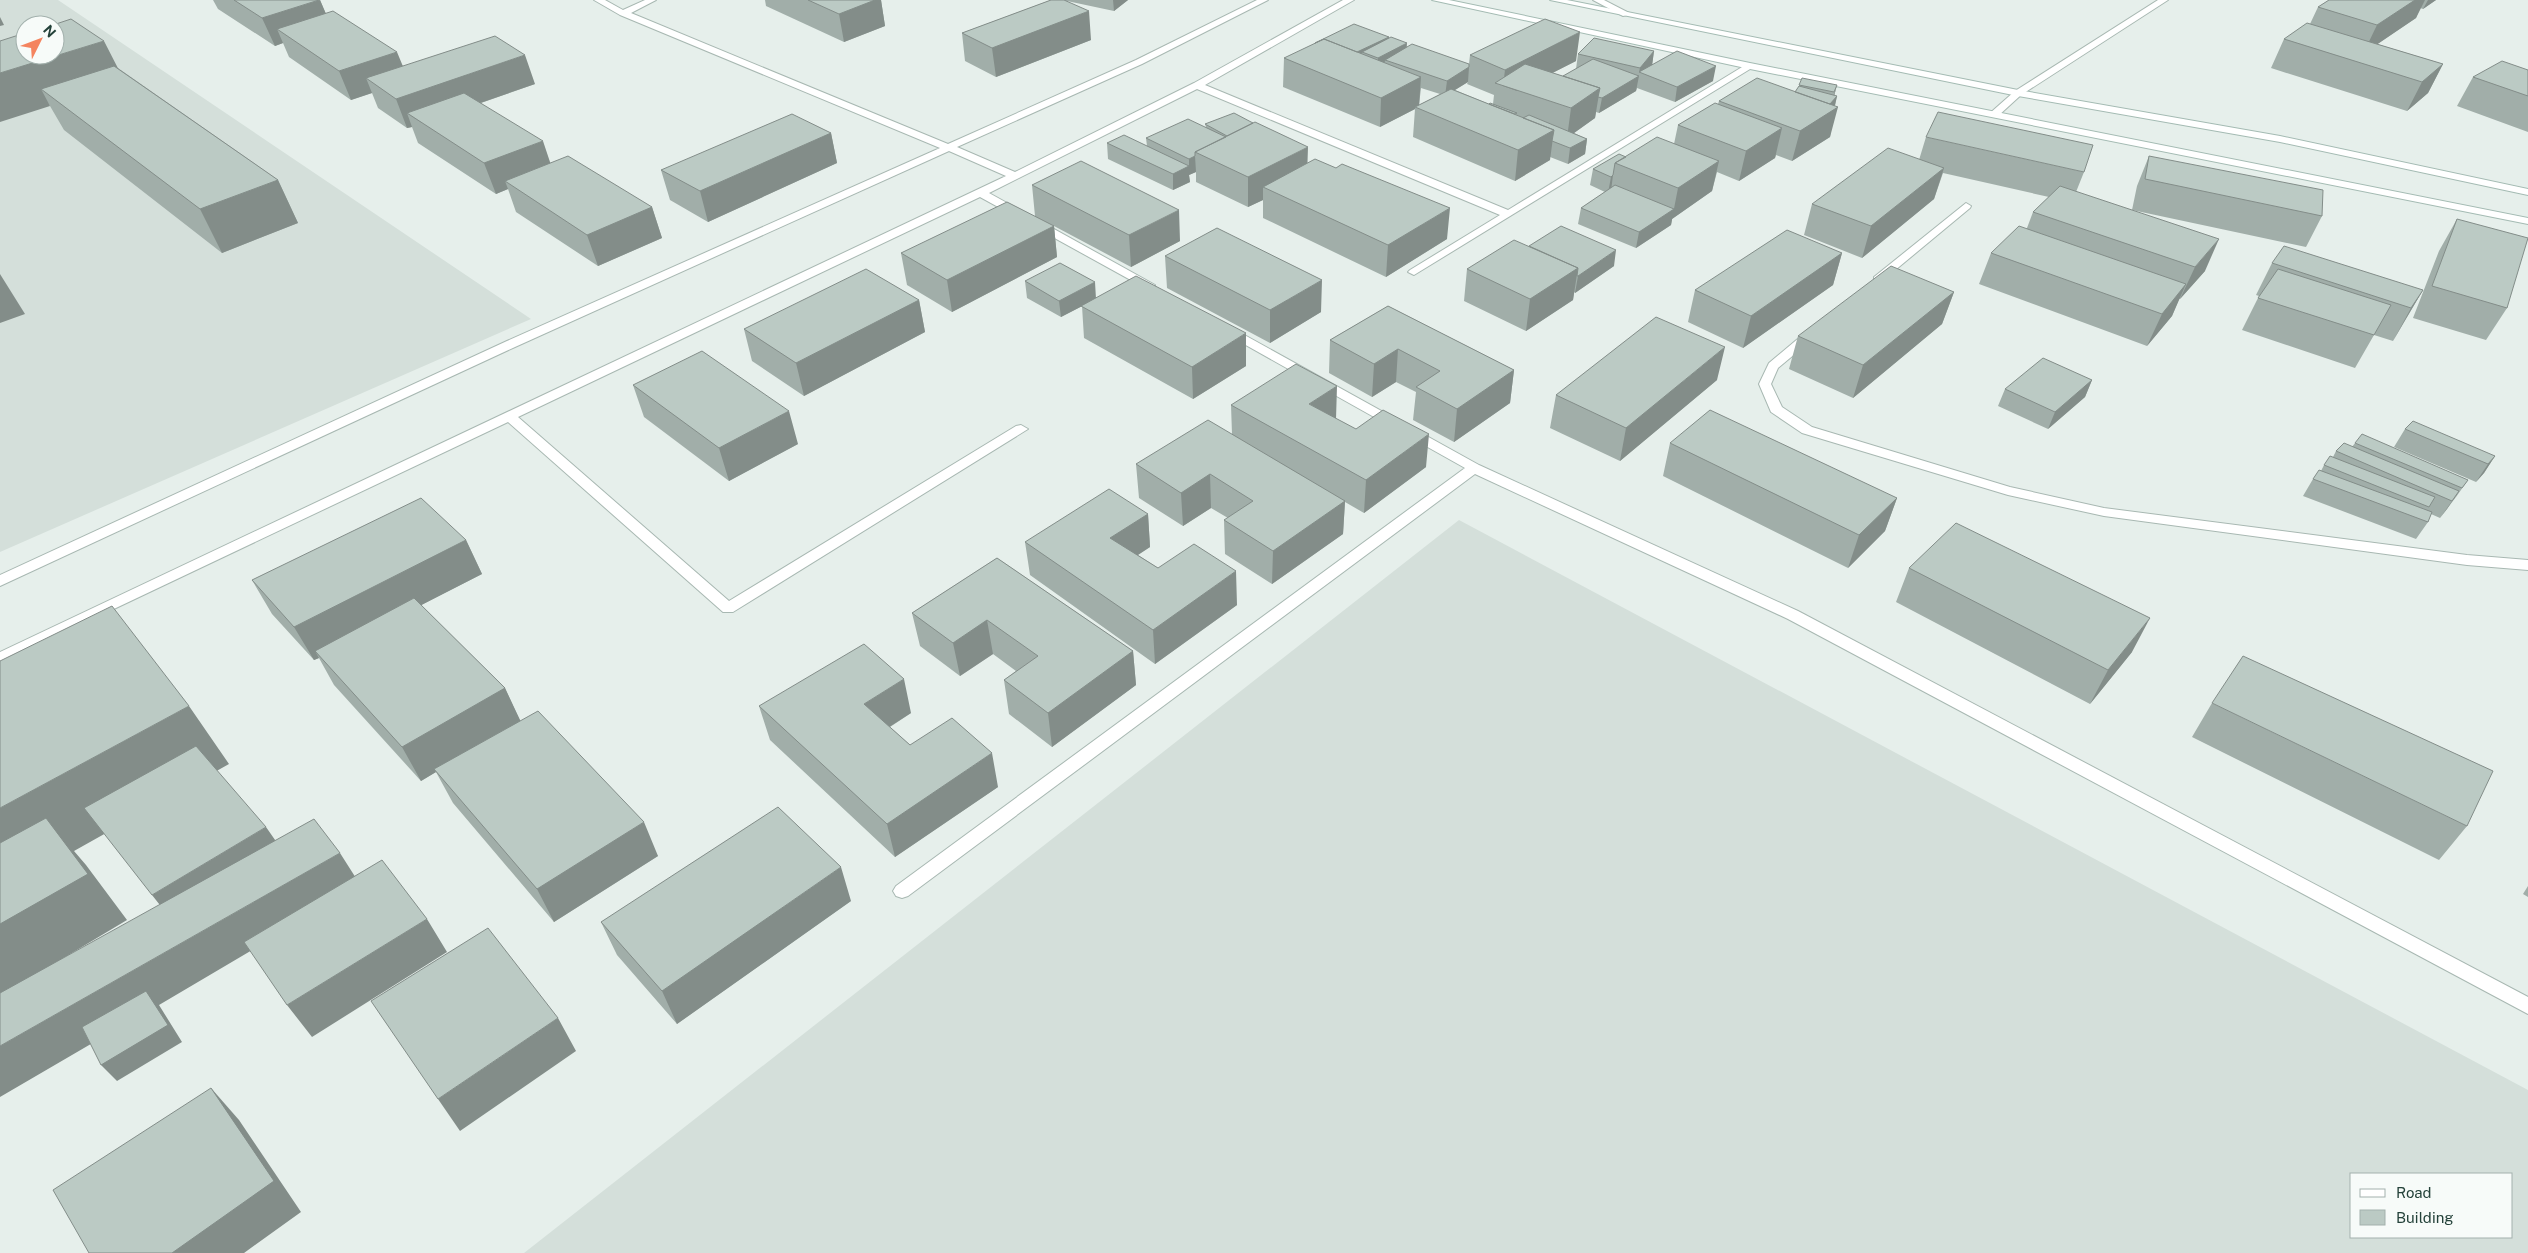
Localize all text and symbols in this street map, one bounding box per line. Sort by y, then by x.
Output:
north arrow [15,15,65,65]
text: N [40,22,59,41]
legend [2350,1173,2513,1238]
text: Road [2396,1184,2432,1201]
text: Building [2396,1209,2454,1226]

